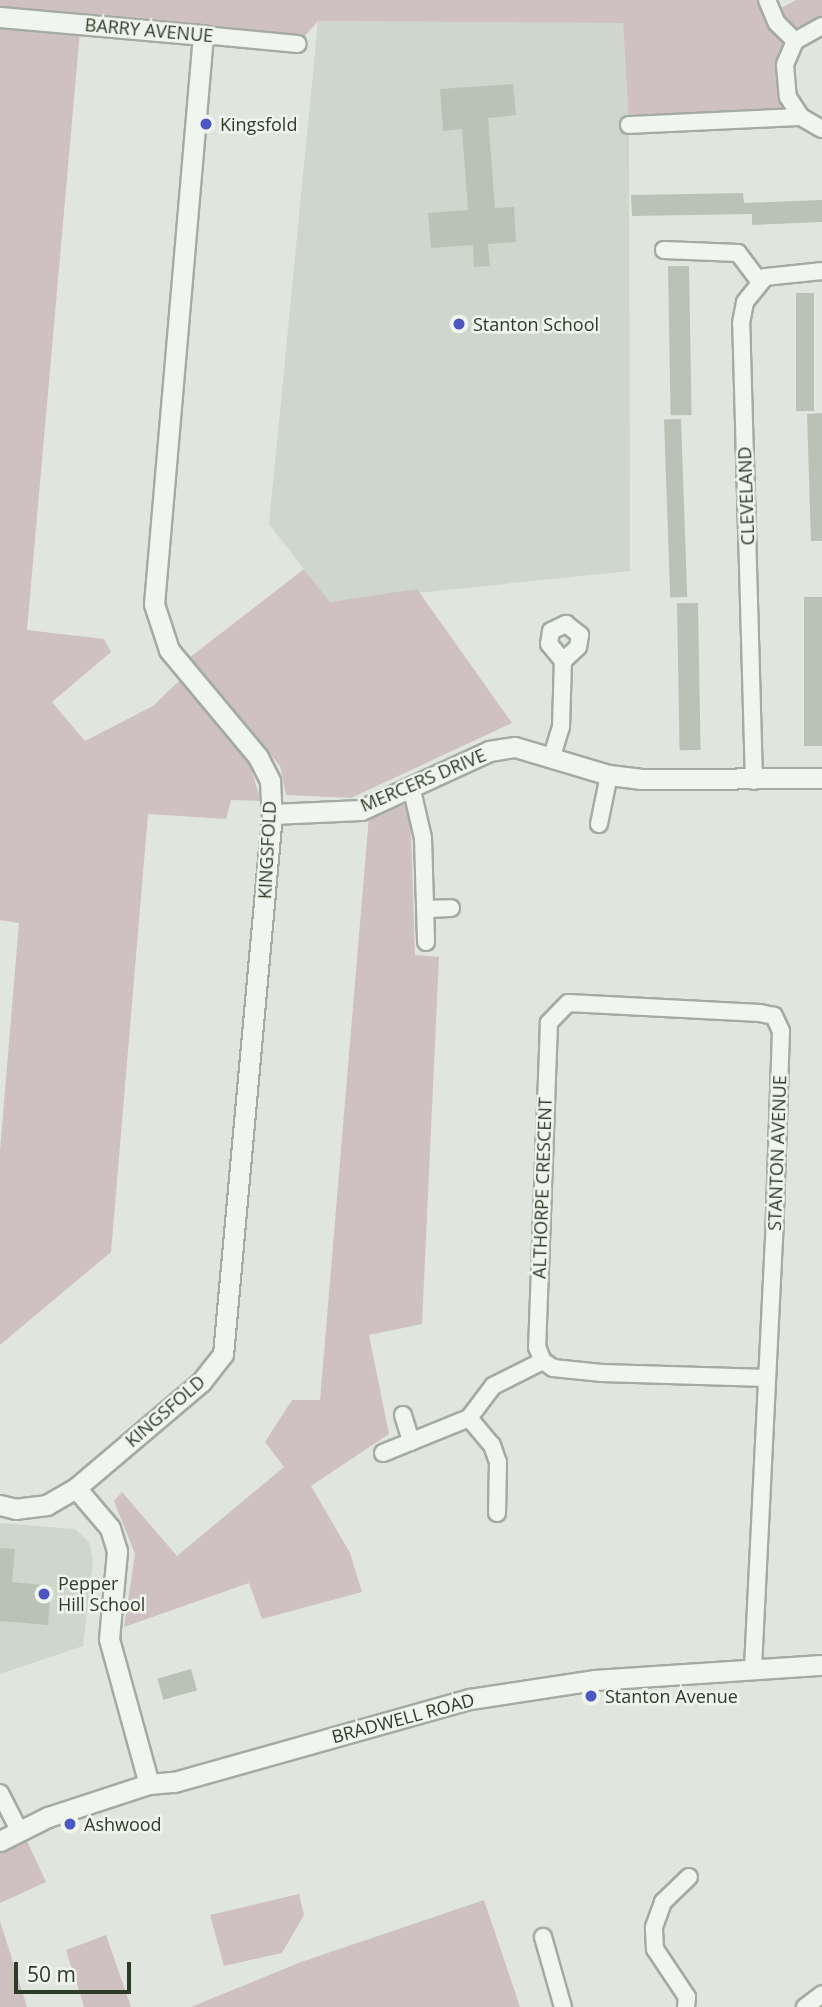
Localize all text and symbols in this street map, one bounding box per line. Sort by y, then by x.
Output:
street label: BARRY AVENUE [84,14,214,46]
place label: Kingsfold [220,113,297,135]
marker: Kingsfold [198,116,214,132]
place label: Stanton School [473,313,599,335]
marker: Stanton School [451,316,467,332]
street label: CLEVELAND [733,446,759,546]
street label: MERCERS DRIVE [357,744,489,816]
street label: KINGSFOLD [254,800,280,900]
street label: STANTON AVENUE [763,1075,791,1231]
street label: ALTHORPE CRESCENT [528,1097,556,1279]
street label: KINGSFOLD [121,1371,209,1451]
place label: Pepper Hill School [58,1573,145,1616]
marker: Pepper Hill School [36,1586,52,1602]
place label: Stanton Avenue [605,1685,738,1707]
marker: Stanton Avenue [583,1688,599,1704]
street label: BRADWELL ROAD [329,1689,477,1747]
place label: Ashwood [84,1813,162,1835]
marker: Ashwood [62,1816,78,1832]
scale bar [18,1948,135,1992]
text: 50 m [27,1960,76,1988]

